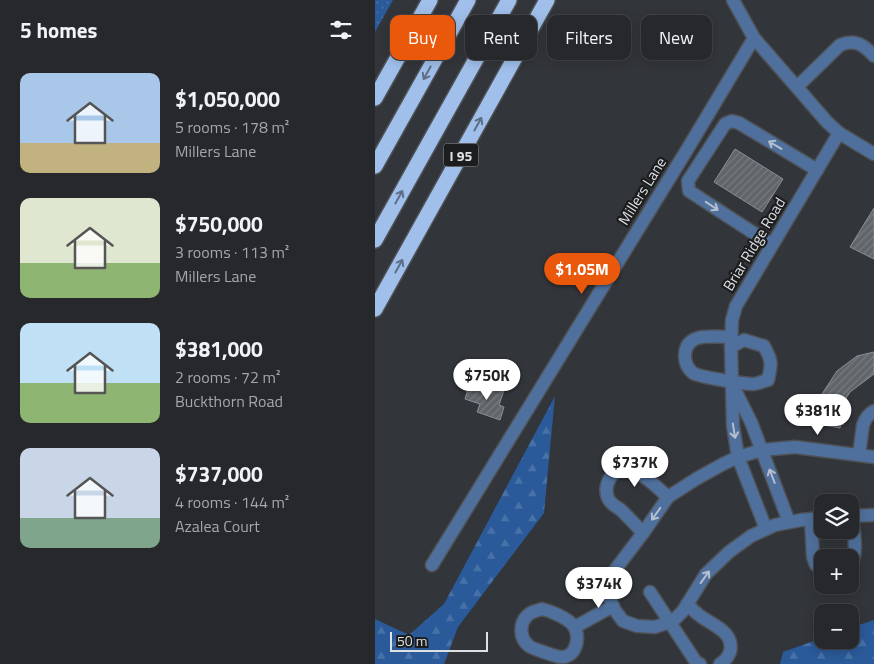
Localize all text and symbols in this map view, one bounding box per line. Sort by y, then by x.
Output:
text: 5 homes [20,14,97,46]
chip: Buy [390,15,455,60]
chip: Rent [465,15,537,60]
chip: Filters [547,15,631,60]
chip: New [641,15,712,60]
icon: filters [327,16,355,44]
one-way arrow [422,66,432,81]
text: $1,050,000 [175,83,280,115]
icon: home [60,93,120,153]
text: 5 rooms · 178 m² [175,115,289,139]
one-way arrow [473,118,483,132]
text: Millers Lane [175,139,256,163]
one-way arrow [769,139,783,149]
road number: I 95 [443,144,479,166]
street label: Millers Lane [612,153,672,229]
one-way arrow [394,191,404,205]
street label: Briar Ridge Road [717,193,791,295]
one-way arrow [705,201,719,211]
text: $750,000 [175,208,263,240]
icon: home [60,218,120,278]
text: 3 rooms · 113 m² [175,240,289,264]
pin: $1.05M [541,252,623,295]
text: $1.05M [555,257,609,281]
one-way arrow [394,260,404,274]
text: Millers Lane [175,264,256,288]
text: $381,000 [175,333,263,365]
icon: home [60,343,120,403]
pin: $750K [452,358,522,401]
text: $750K [464,363,510,387]
text: 2 rooms · 72 m² [175,365,280,389]
text: Buckthorn Road [175,389,283,413]
pin: $381K [783,394,853,436]
text: $381K [795,398,841,422]
one-way arrow [729,422,739,438]
pin: $737K [600,446,670,488]
text: $737K [612,450,658,474]
text: $737,000 [175,458,263,490]
icon: home [60,468,120,528]
one-way arrow [767,469,776,485]
text: 4 rooms · 144 m² [175,490,289,514]
map controls [814,494,859,649]
button: layers [814,494,859,539]
one-way arrow [651,507,661,521]
text: Azalea Court [175,514,260,538]
button: + [814,549,859,594]
pin: $374K [564,566,634,609]
text: $374K [576,571,622,595]
one-way arrow [699,571,710,584]
button: − [814,604,859,649]
scale bar [390,629,487,652]
text: 50 m [397,630,427,651]

